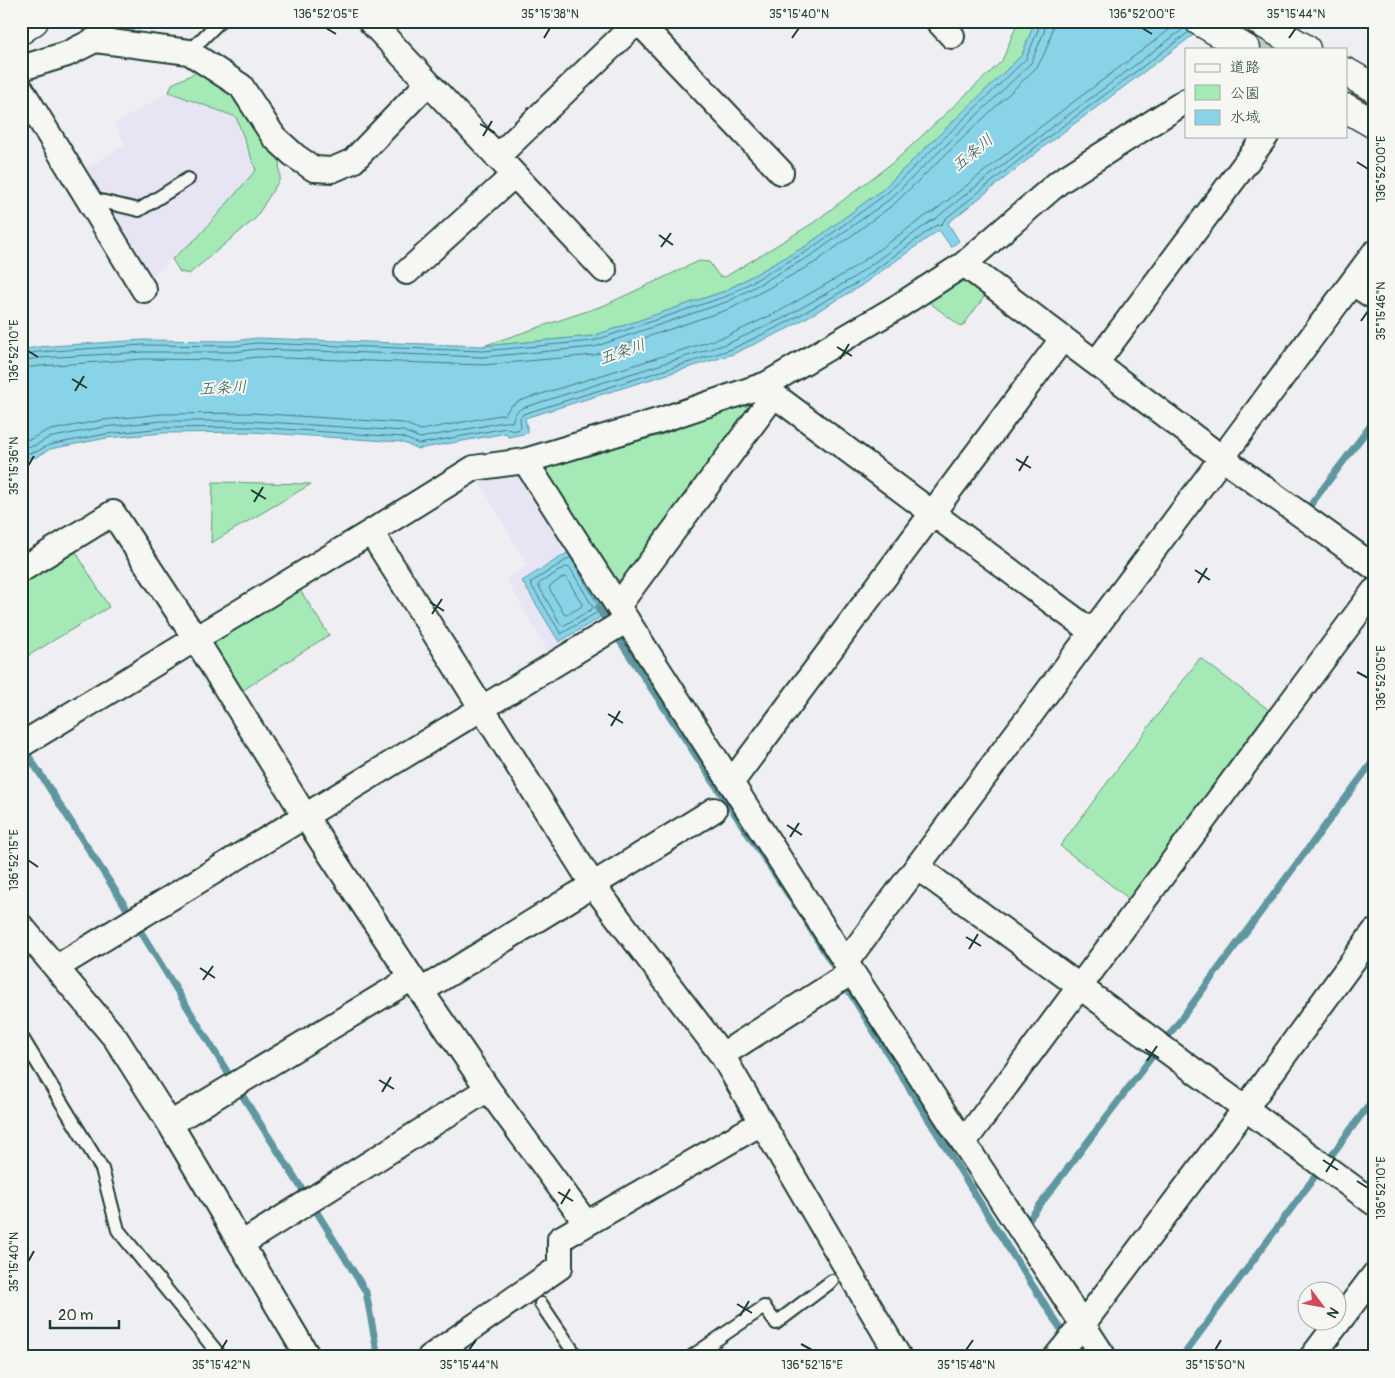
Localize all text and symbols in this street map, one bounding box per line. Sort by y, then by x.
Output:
text: 136°52'05"E [293,7,359,22]
text: 35°15'38"N [521,7,579,22]
text: 35°15'40"N [769,7,829,22]
text: 136°52'00"E [1109,7,1175,22]
text: 35°15'44"N [1267,7,1325,22]
legend [1185,48,1348,138]
text: 道路 [1230,58,1260,77]
text: 公園 [1230,84,1260,103]
text: 水域 [1230,108,1260,127]
water label: 五条川 [948,130,997,176]
text: 136°52'00"E [1374,136,1389,202]
text: 35°15'46"N [1374,282,1389,340]
text: 136°52'10"E [7,319,22,383]
water label: 五条川 [596,335,648,369]
water label: 五条川 [199,377,248,399]
text: 35°15'36"N [7,437,22,495]
text: 136°52'05"E [1374,645,1389,711]
text: 136°52'15"E [7,829,22,891]
text: 136°52'10"E [1374,1156,1389,1220]
text: 35°15'40"N [7,1232,22,1292]
north arrow [1298,1280,1348,1330]
scale bar [50,1298,119,1330]
text: N [1323,1304,1342,1321]
text: 20 m [58,1306,93,1325]
text: 35°15'42"N [192,1358,250,1373]
text: 35°15'44"N [440,1358,498,1373]
text: 136°52'15"E [781,1358,843,1373]
text: 35°15'48"N [937,1358,995,1373]
text: 35°15'50"N [1185,1358,1245,1373]

